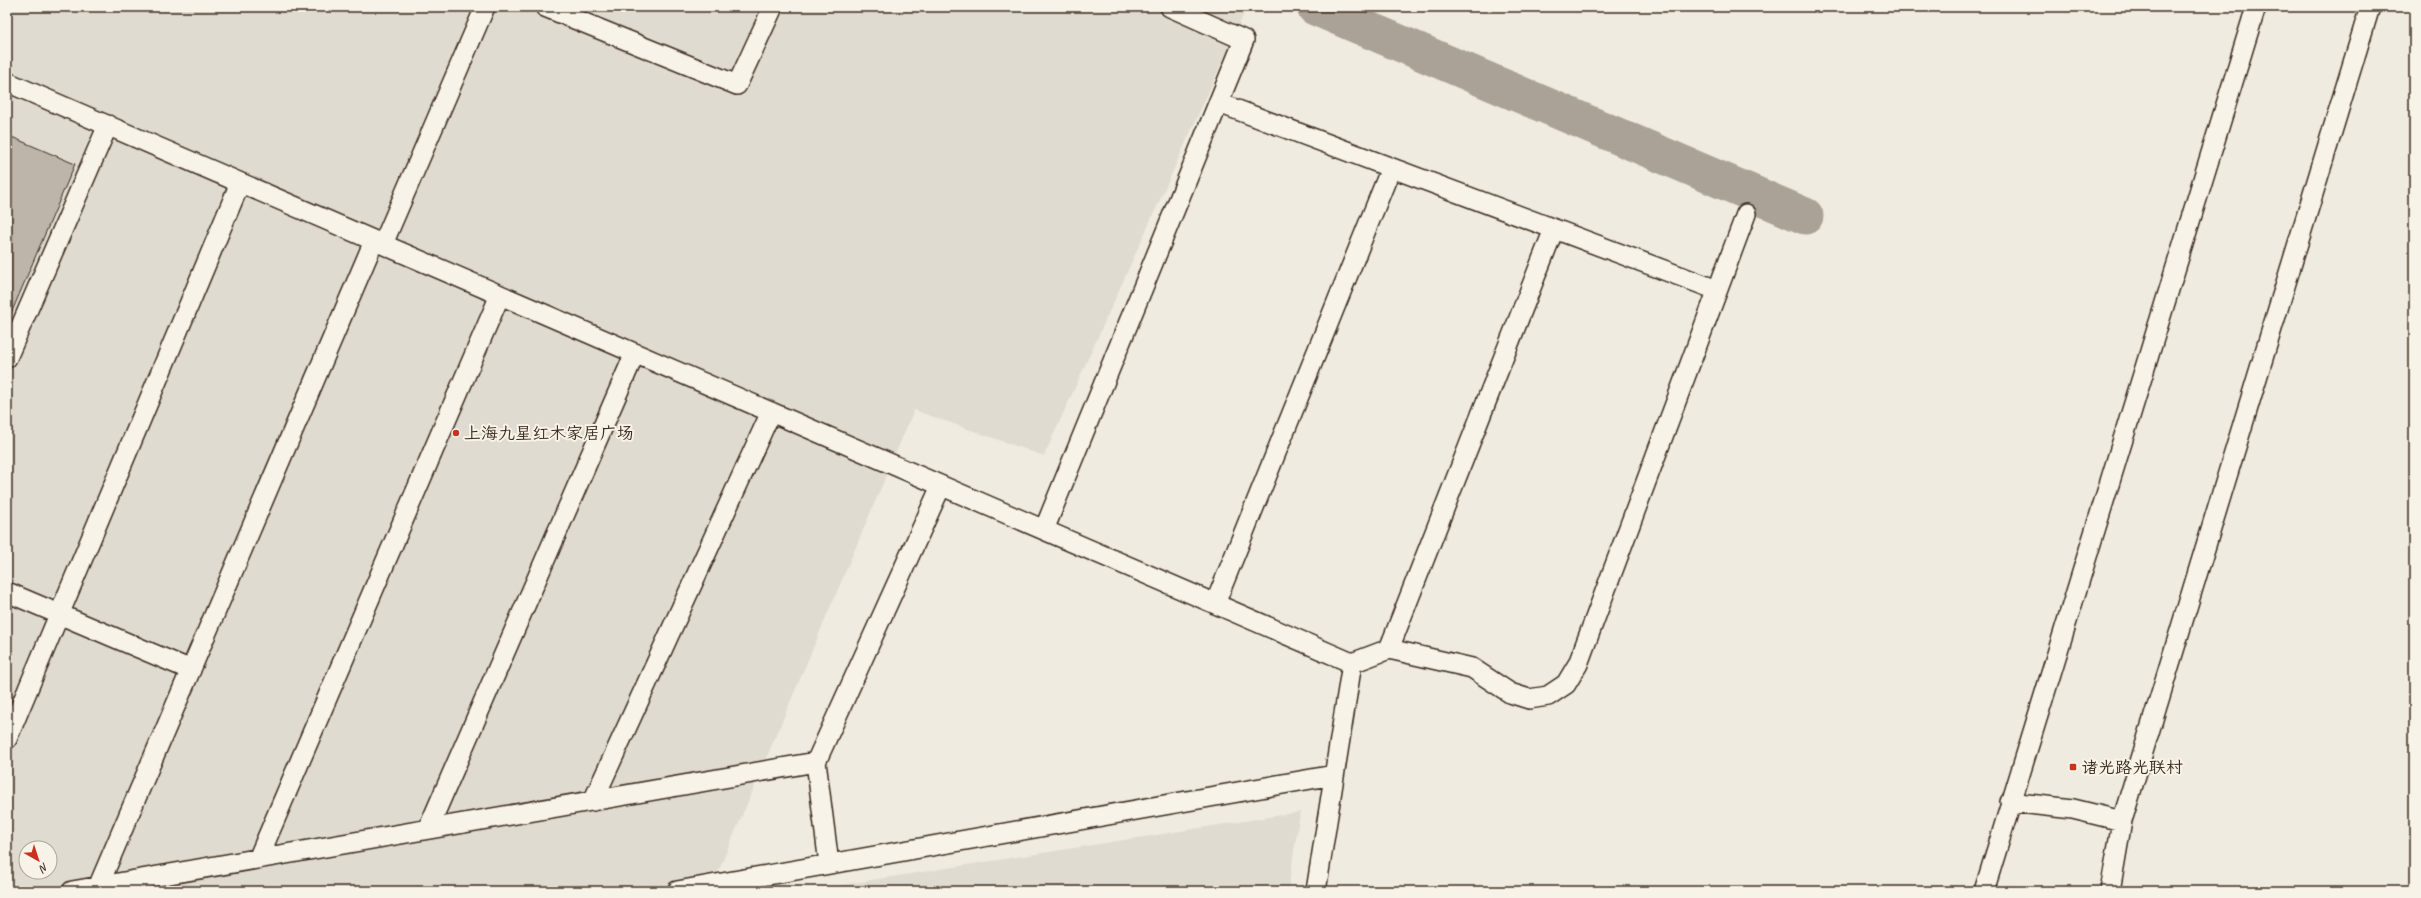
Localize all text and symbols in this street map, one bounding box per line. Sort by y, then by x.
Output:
place label: 上海九星红木家居广场 [464,423,634,444]
marker: 上海九星红木家居广场 [451,428,461,438]
place label: 诸光路光联村 [2081,757,2183,778]
marker: 诸光路光联村 [2068,762,2078,772]
north arrow [18,840,58,880]
text: N [36,860,51,877]

